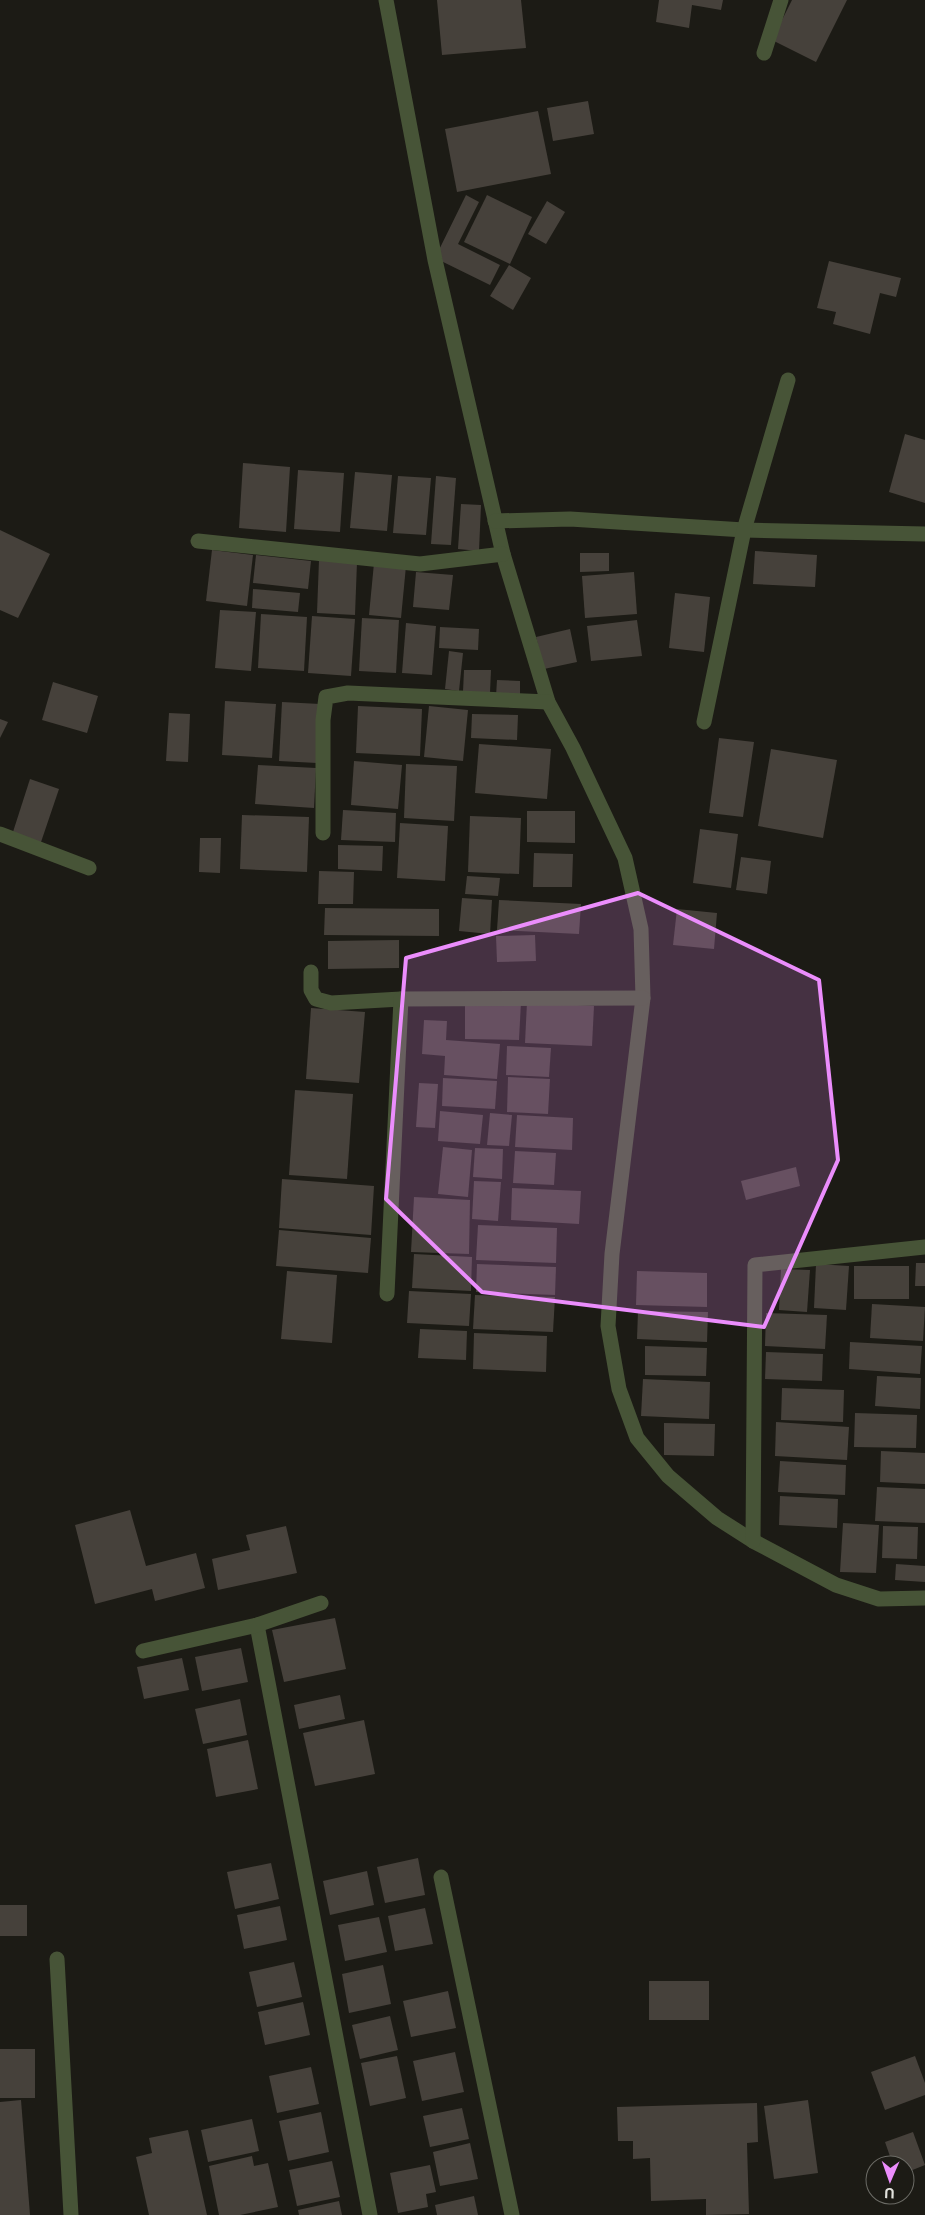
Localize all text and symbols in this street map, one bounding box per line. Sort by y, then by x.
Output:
north arrow [865,2155,915,2205]
text: U [884,2185,895,2202]

